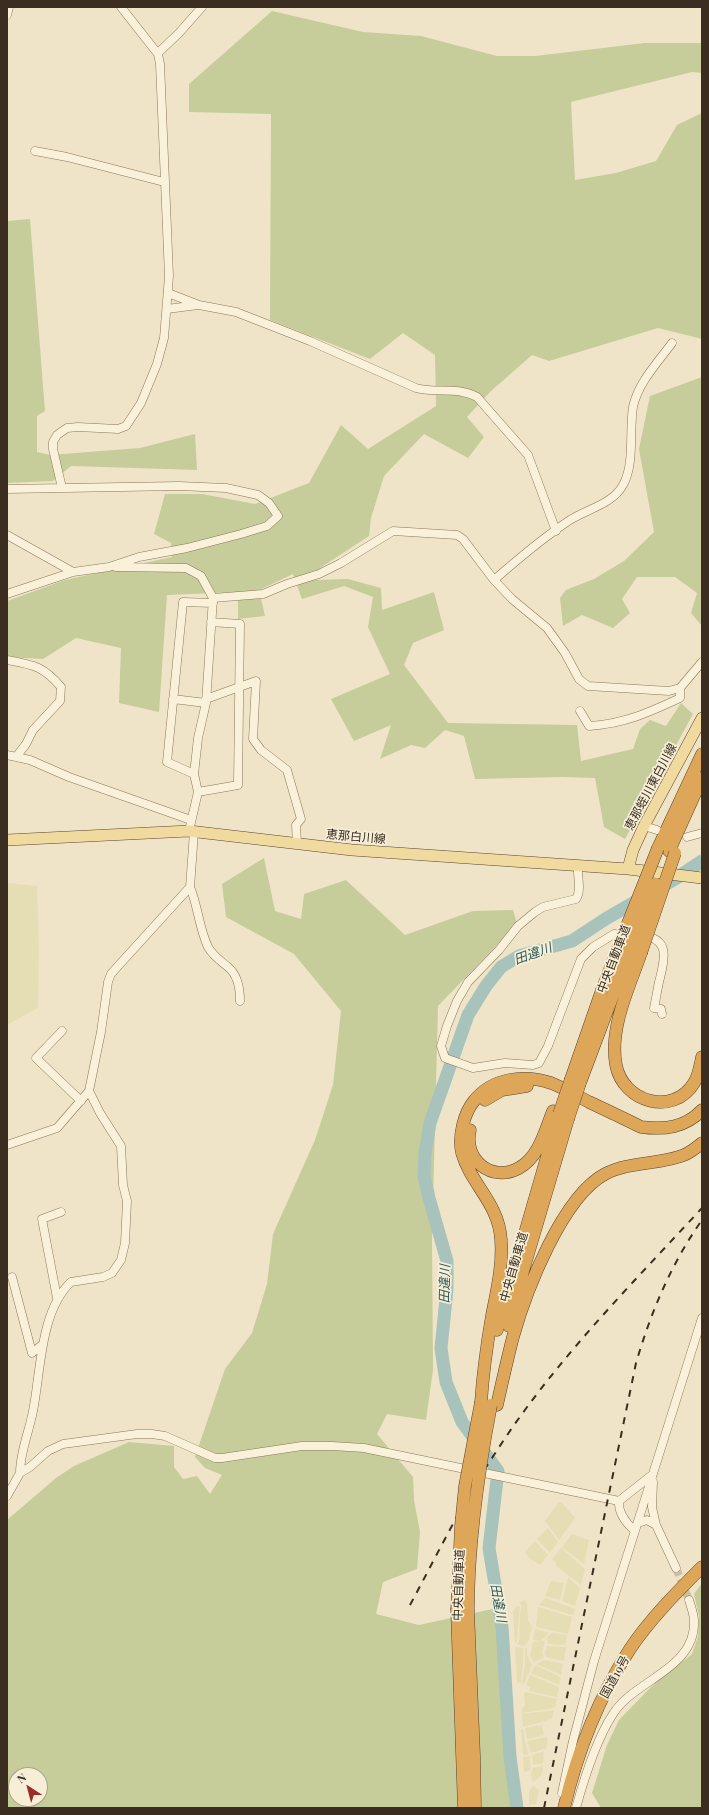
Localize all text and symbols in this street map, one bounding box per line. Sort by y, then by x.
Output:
street label: 恵那蛭川東白川線 [622,741,680,833]
street label: 恵那白川線 [325,827,387,847]
street label: 中央自動車道 [594,923,634,995]
water label: 田違川 [512,940,554,968]
street label: 中央自動車道 [497,1230,531,1304]
water label: 田違川 [437,1264,453,1304]
street label: 中央自動車道 [451,1549,467,1621]
water label: 田違川 [487,1582,509,1624]
street label: 国道19号 [597,1653,633,1701]
north arrow [8,1767,48,1807]
text: N [14,1769,29,1786]

